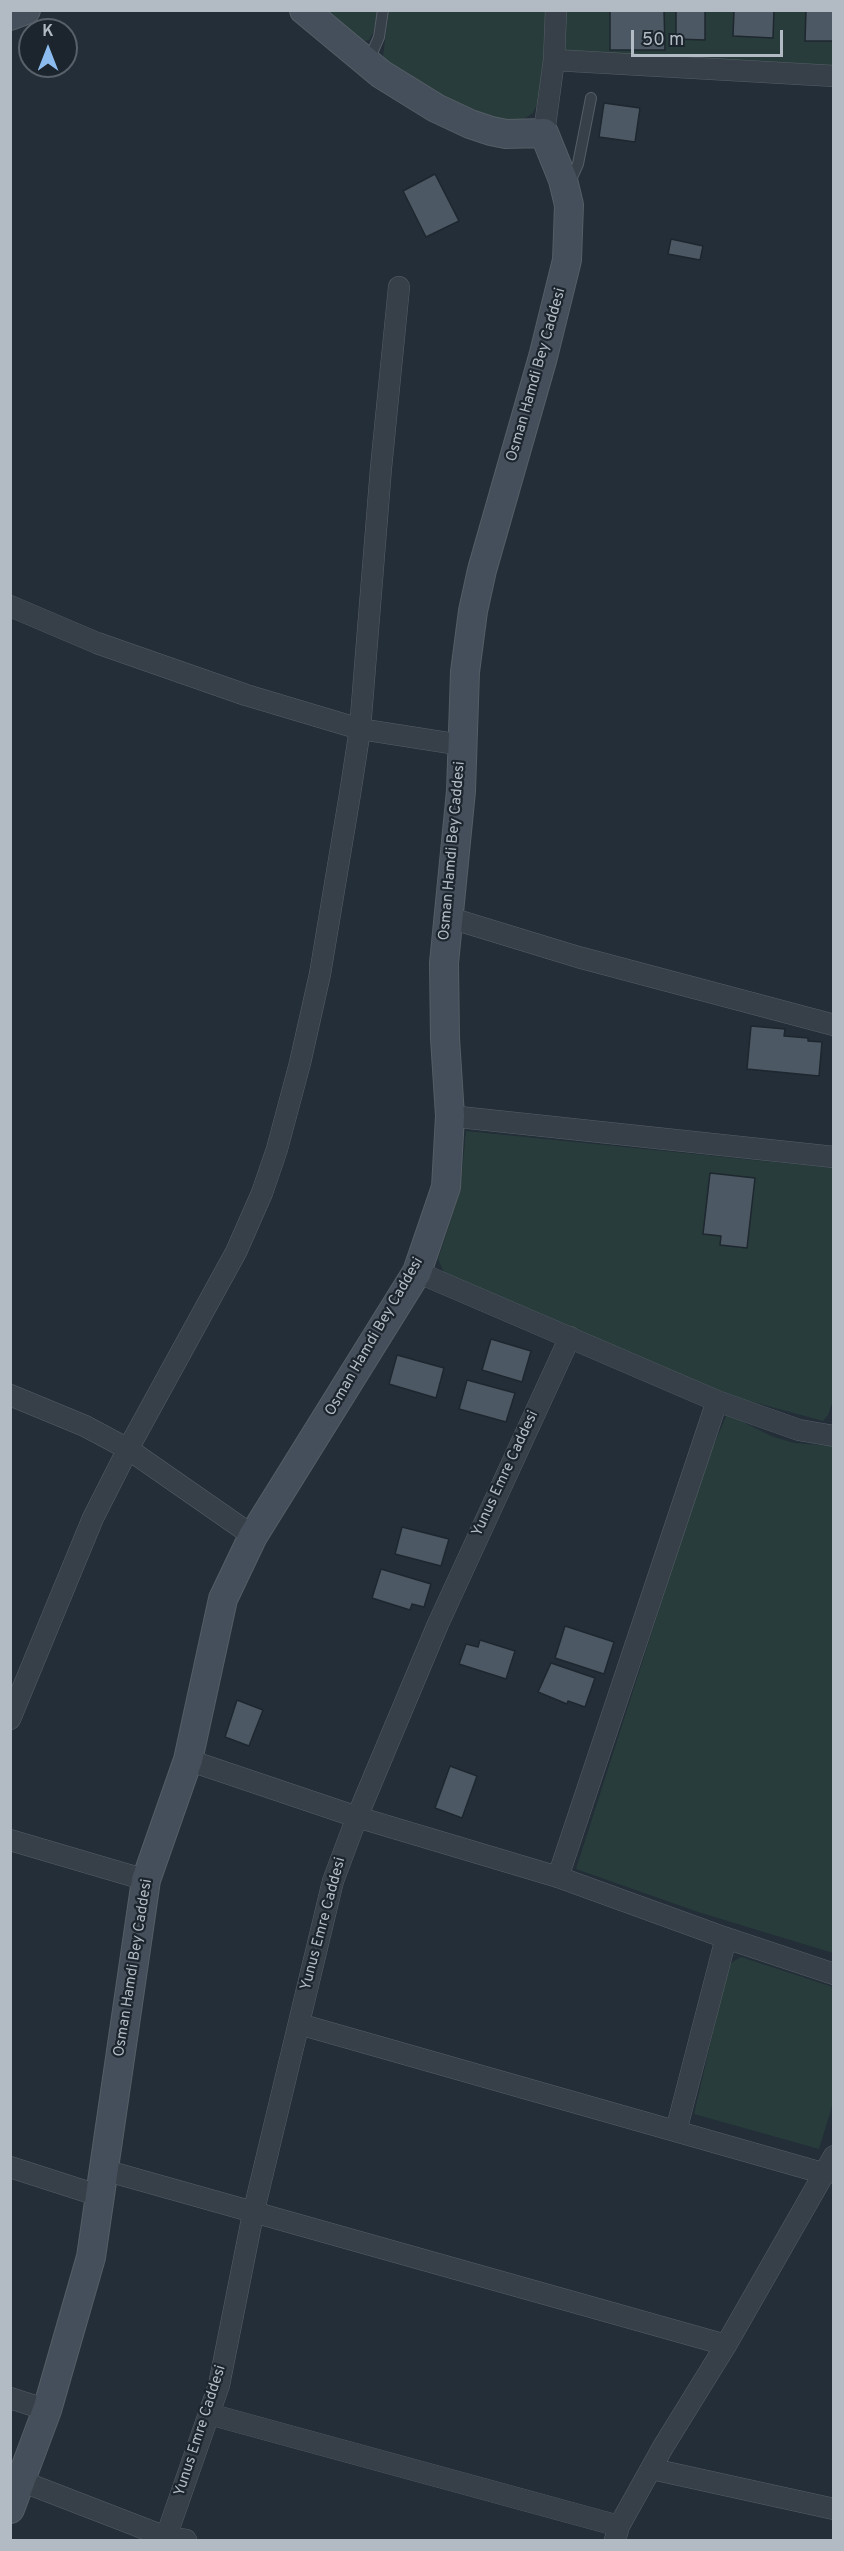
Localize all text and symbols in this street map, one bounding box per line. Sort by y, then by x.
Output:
north arrow [18,18,78,78]
scale bar [634,18,786,56]
text: K [42,22,54,42]
text: 50 m [642,29,684,52]
street label: Osman Hamdi Bey Caddesi [504,286,570,464]
street label: Osman Hamdi Bey Caddesi [436,761,470,941]
street label: Osman Hamdi Bey Caddesi [322,1255,428,1419]
street label: Yunus Emre Caddesi [469,1408,543,1540]
street label: Yunus Emre Caddesi [298,1856,350,1992]
street label: Osman Hamdi Bey Caddesi [111,1878,157,2058]
street label: Yunus Emre Caddesi [171,2363,231,2499]

